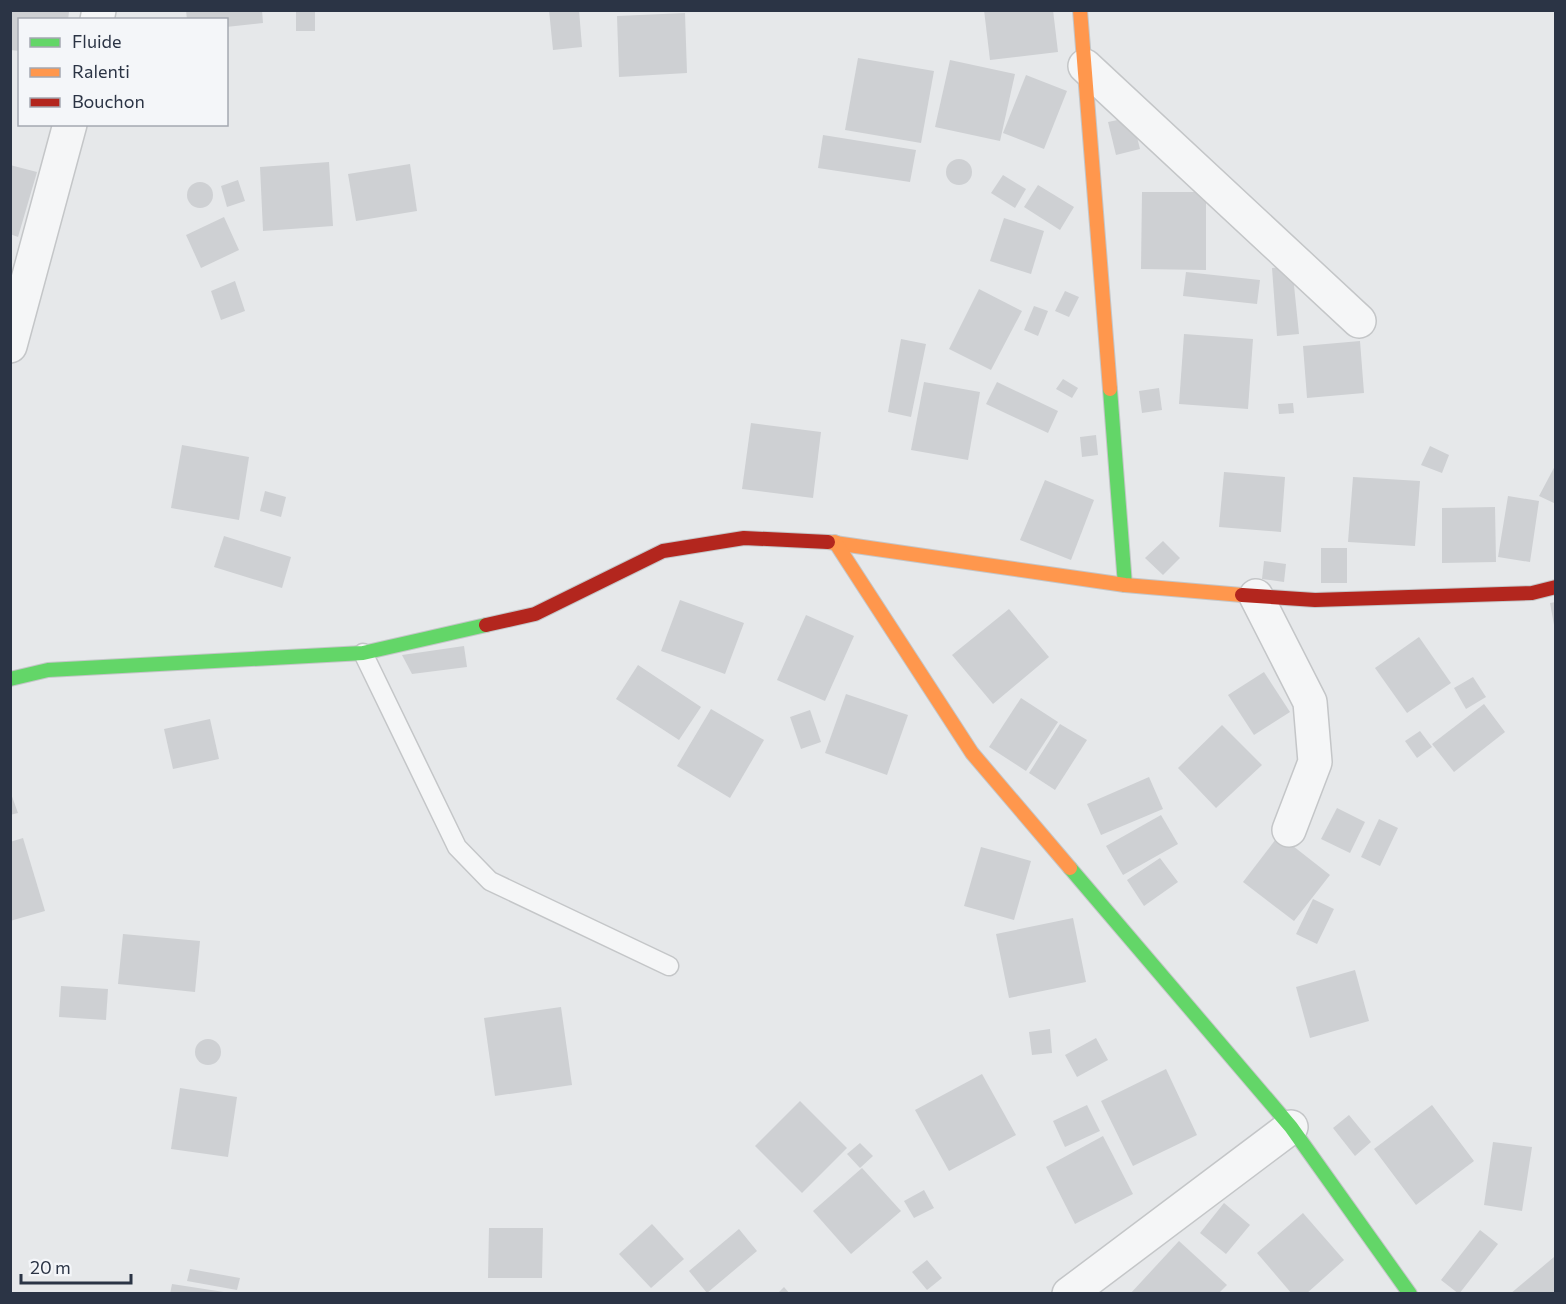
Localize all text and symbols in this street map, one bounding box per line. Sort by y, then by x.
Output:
legend [18,18,228,126]
text: Fluide [72,30,121,52]
text: Ralenti [72,60,130,82]
text: Bouchon [72,90,145,112]
scale bar [21,1247,130,1285]
text: 20 m [30,1256,71,1278]

